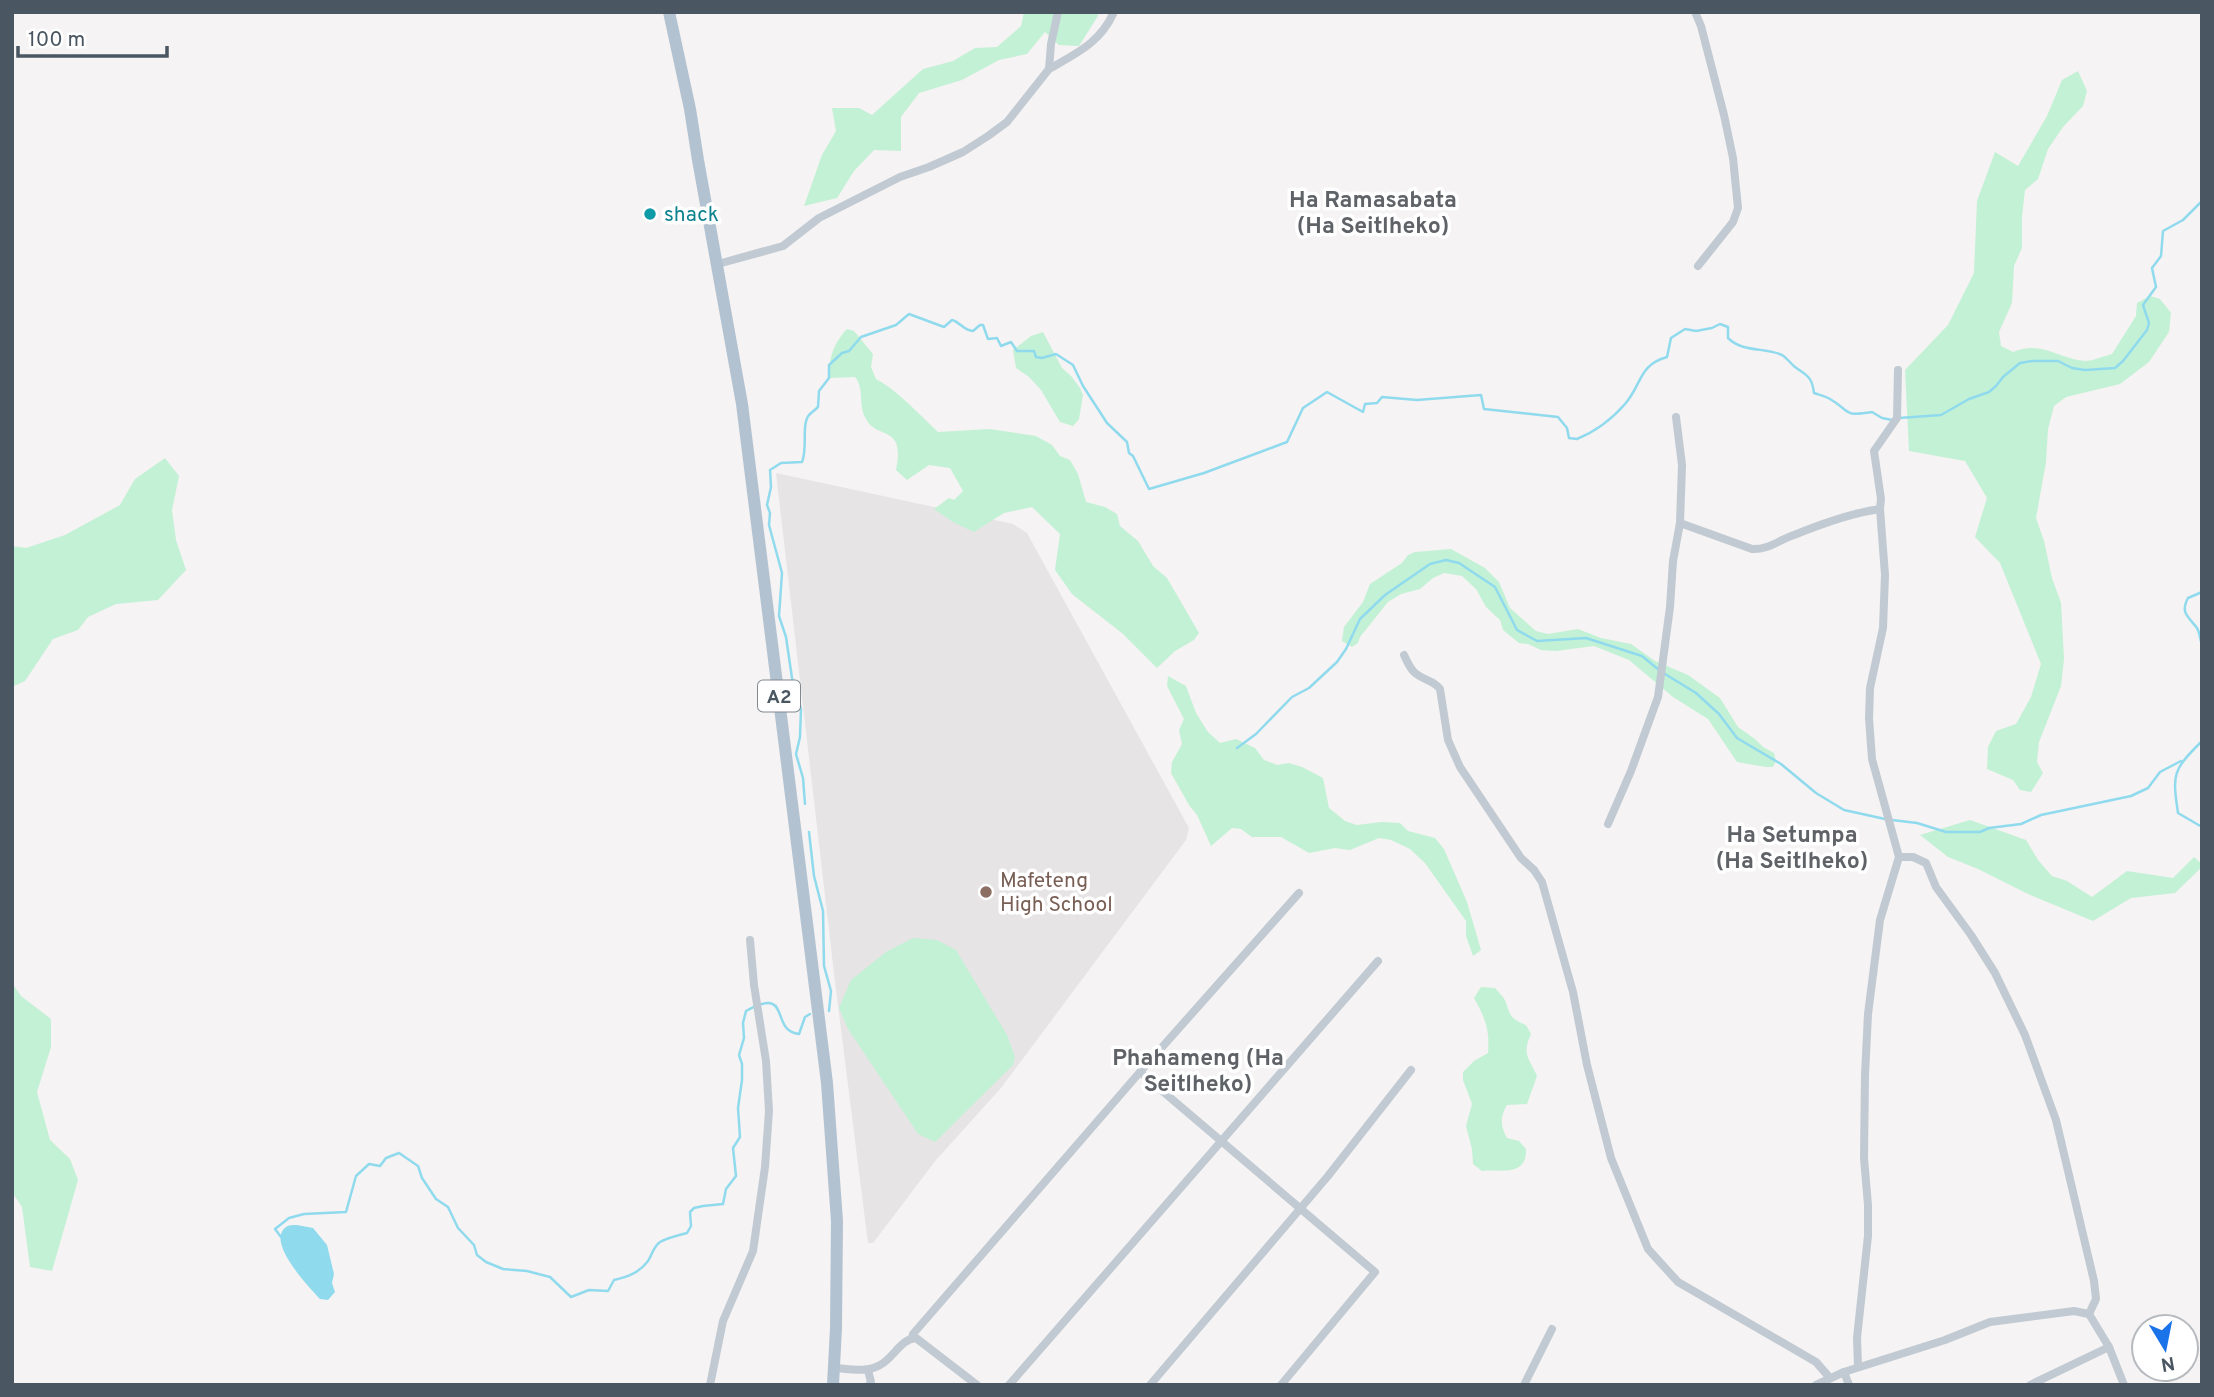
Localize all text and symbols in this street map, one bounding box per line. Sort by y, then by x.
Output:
scale bar [18,14,166,58]
text: 100 m [28,27,85,54]
district label: Ha Ramasabata (Ha Seitlheko) [1289,187,1457,242]
place label: shack [664,202,719,229]
marker: shack [642,206,658,222]
road number: A2 [758,680,800,712]
district label: Ha Setumpa (Ha Seitlheko) [1716,822,1868,877]
place label: Mafeteng High School [1000,868,1113,919]
marker: Mafeteng High School [978,884,994,900]
district label: Phahameng (Ha Seitlheko) [1112,1045,1284,1100]
north arrow [2130,1313,2200,1383]
text: N [2159,1350,2176,1376]

